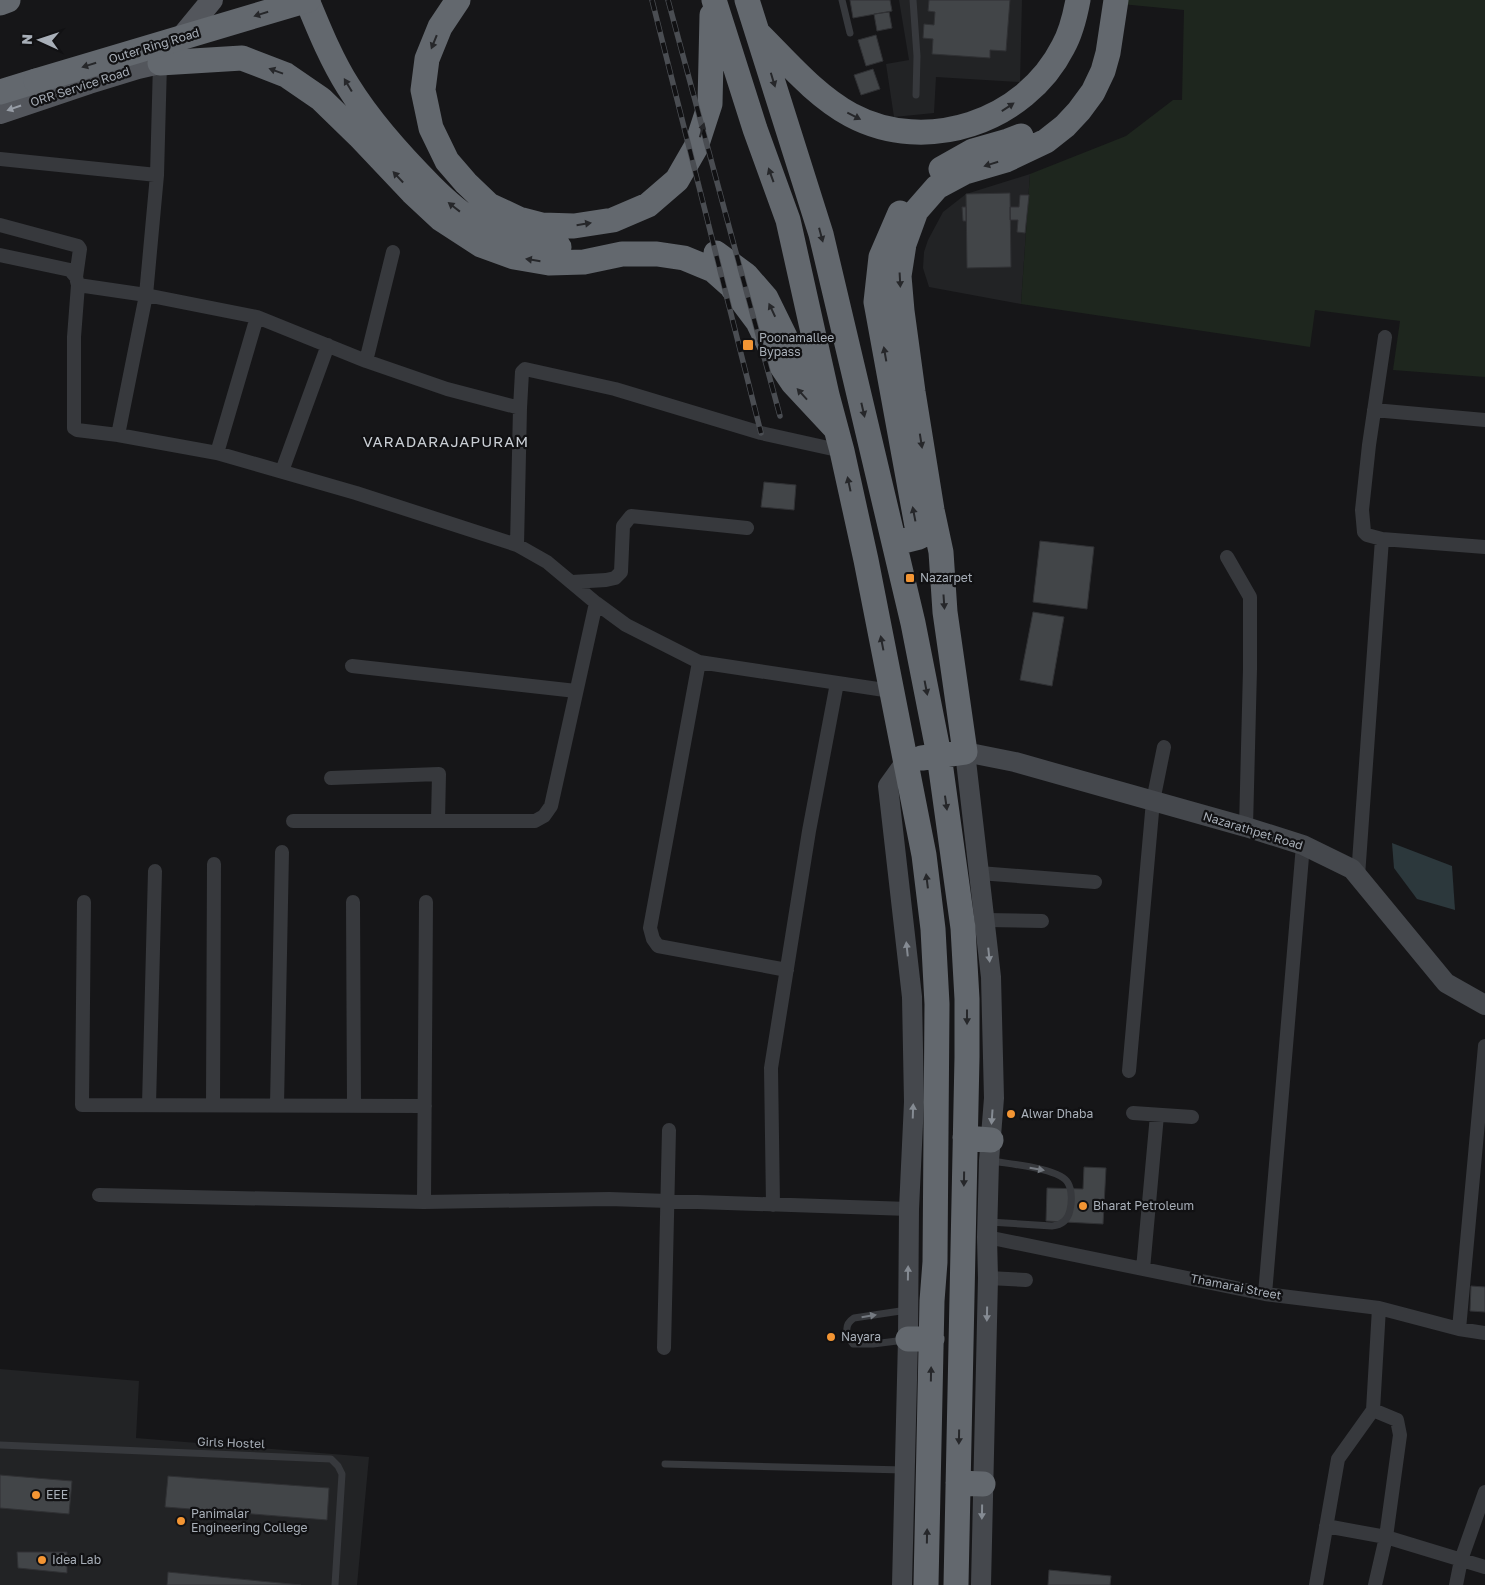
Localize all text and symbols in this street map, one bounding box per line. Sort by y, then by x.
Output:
one-way arrow [254,10,269,18]
north arrow [15,15,65,65]
street label: Outer Ring Road [107,25,201,66]
text: N [18,34,35,45]
one-way arrow [429,35,437,49]
one-way arrow [81,62,96,70]
street label: ORR Service Road [28,63,131,110]
one-way arrow [269,67,284,74]
one-way arrow [769,73,777,88]
one-way arrow [343,79,352,92]
one-way arrow [1002,102,1015,112]
one-way arrow [6,105,21,113]
one-way arrow [847,112,861,120]
one-way arrow [698,122,706,137]
one-way arrow [983,161,998,169]
one-way arrow [767,167,774,182]
one-way arrow [392,172,404,184]
one-way arrow [448,201,461,212]
one-way arrow [576,220,592,228]
one-way arrow [817,227,825,243]
one-way arrow [525,256,541,264]
one-way arrow [896,273,904,289]
one-way arrow [767,303,775,317]
place label: Poonamallee Bypass [759,330,834,359]
marker: Poonamallee Bypass [741,338,755,352]
one-way arrow [881,346,889,362]
one-way arrow [797,388,808,401]
one-way arrow [859,403,867,418]
district label: VARADARAJAPURAM [363,432,529,450]
one-way arrow [918,434,926,450]
one-way arrow [845,475,853,491]
one-way arrow [910,505,918,521]
place label: Nazarpet [920,570,973,585]
marker: Nazarpet [904,572,916,584]
one-way arrow [941,594,949,610]
one-way arrow [878,634,886,650]
one-way arrow [922,680,930,695]
one-way arrow [942,795,950,811]
street label: Nazarathpet Road [1201,808,1305,853]
one-way arrow [923,873,931,889]
one-way arrow [903,940,911,956]
one-way arrow [985,947,993,963]
one-way arrow [963,1009,971,1025]
one-way arrow [910,1102,918,1118]
place label: Alwar Dhaba [1021,1106,1093,1121]
marker: Alwar Dhaba [1005,1108,1017,1120]
one-way arrow [988,1109,996,1125]
one-way arrow [1029,1166,1045,1174]
one-way arrow [960,1172,968,1188]
place label: Bharat Petroleum [1093,1198,1194,1213]
marker: Bharat Petroleum [1077,1200,1089,1212]
one-way arrow [905,1265,913,1281]
street label: Thamarai Street [1189,1270,1283,1303]
one-way arrow [983,1307,991,1323]
one-way arrow [861,1311,877,1319]
place label: Nayara [841,1329,881,1344]
marker: Nayara [825,1331,837,1343]
one-way arrow [927,1366,935,1382]
one-way arrow [955,1429,963,1445]
street label: Girls Hostel [197,1434,265,1451]
place label: EEE [46,1487,68,1502]
marker: EEE [30,1489,42,1501]
one-way arrow [978,1504,986,1520]
place label: Panimalar Engineering College [191,1506,308,1535]
marker: Panimalar Engineering College [175,1515,187,1527]
one-way arrow [923,1528,931,1544]
place label: Idea Lab [52,1552,101,1567]
marker: Idea Lab [36,1554,48,1566]

